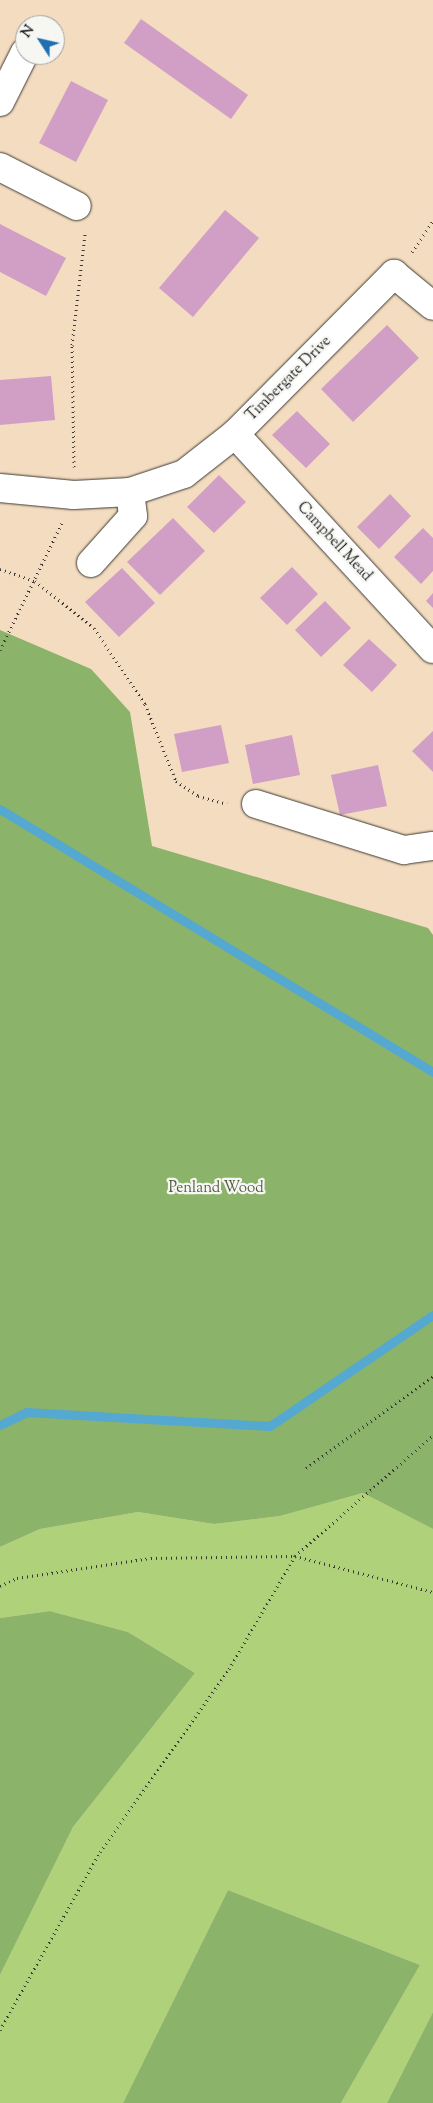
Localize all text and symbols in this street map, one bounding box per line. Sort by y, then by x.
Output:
north arrow [15,15,65,65]
text: N [17,22,40,42]
street label: Timbergate Drive [243,333,335,425]
street label: Campbell Mead [293,499,375,585]
park label: Penland Wood [168,1180,264,1198]

